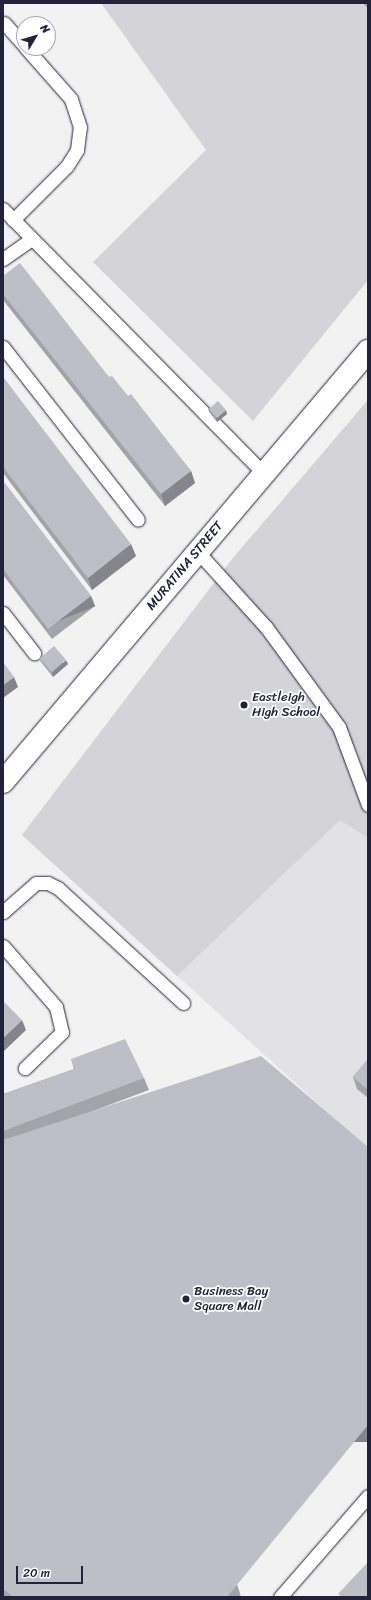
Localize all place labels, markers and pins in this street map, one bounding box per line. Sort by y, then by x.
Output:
place label: Eastleigh High School [252,690,320,721]
marker: Eastleigh High School [239,700,249,710]
place label: Business Bay Square Mall [194,1284,268,1315]
marker: Business Bay Square Mall [181,1294,191,1304]

